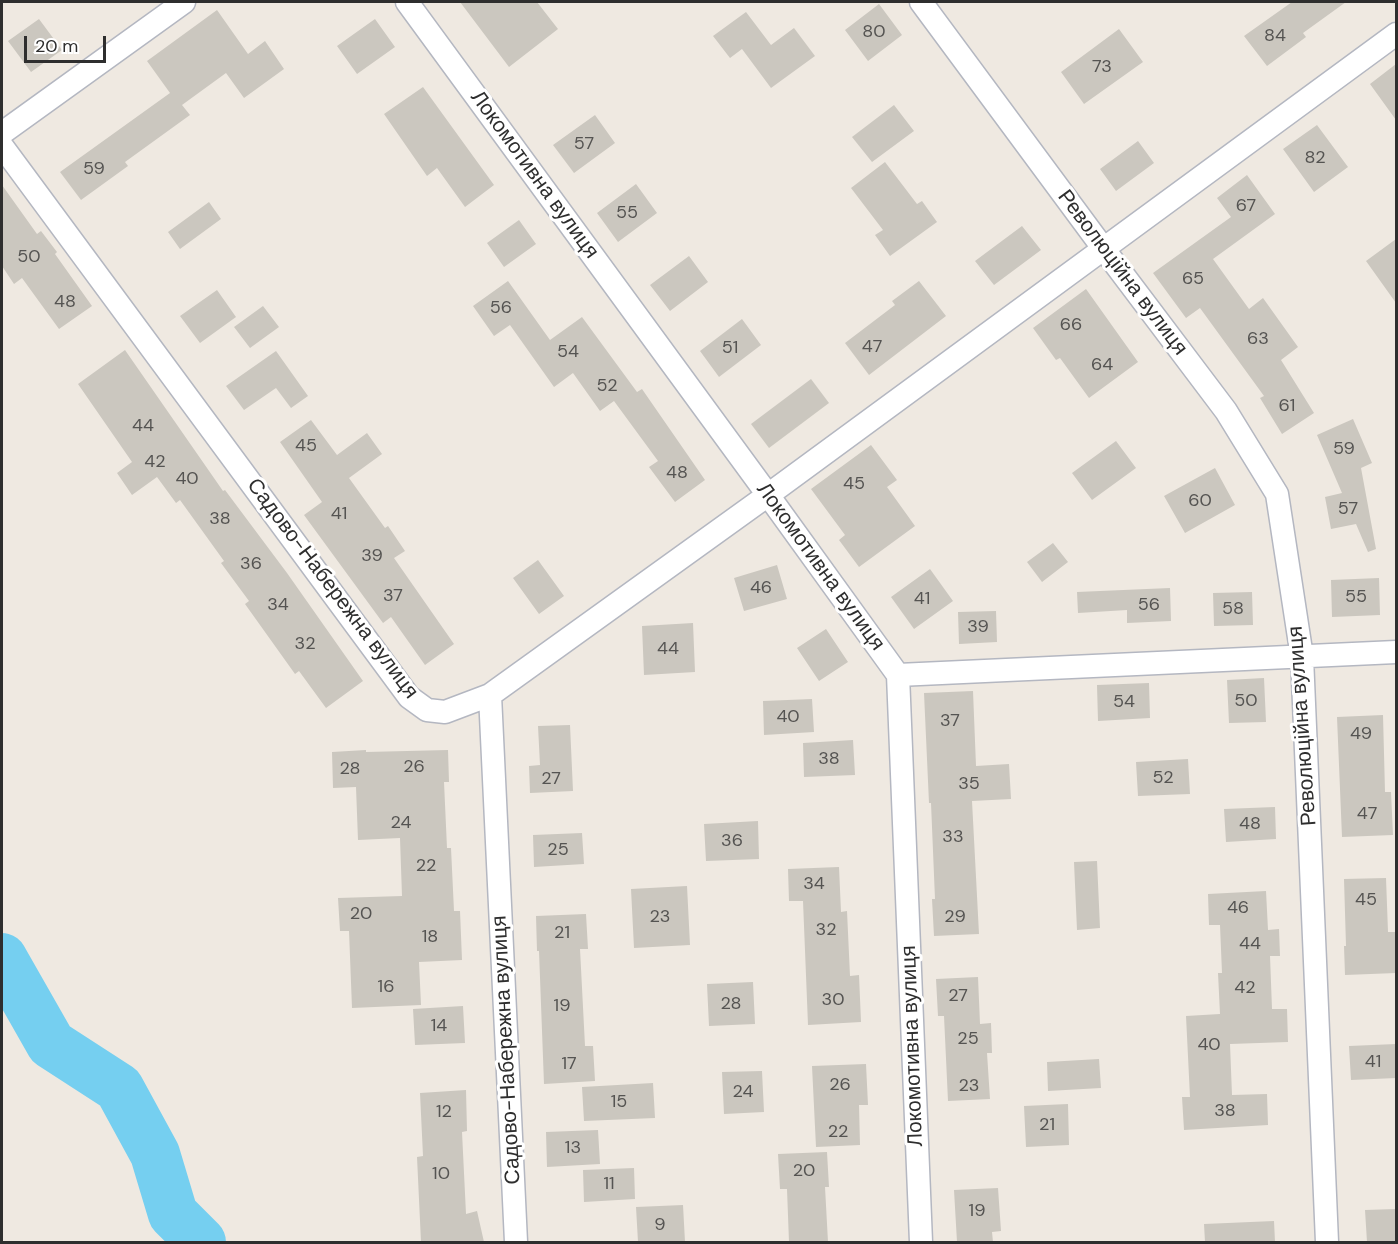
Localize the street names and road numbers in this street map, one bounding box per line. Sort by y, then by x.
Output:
street label: Локомотивна вулиця [465,86,603,264]
street label: Революційна вулиця [1052,185,1192,361]
street label: Садово-Набережна вулиця [241,474,423,704]
street label: Локомотивна вулиця [751,478,889,656]
street label: Революційна вулиця [1283,625,1323,827]
street label: Садово-Набережна вулиця [487,915,527,1185]
street label: Локомотивна вулиця [897,945,929,1147]

